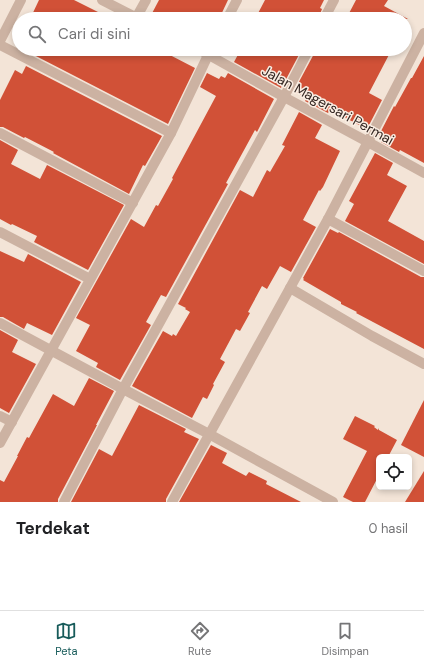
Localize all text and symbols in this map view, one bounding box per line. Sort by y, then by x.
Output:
search box [12,12,412,56]
icon: search [26,23,48,45]
text: Cari di sini [58,24,130,44]
street label: Jalan Magersari Permai [259,61,397,149]
map controls [376,454,412,490]
button: locate [376,454,412,490]
text: Terdekat [16,517,90,539]
text: 0 hasil [369,520,408,537]
tab: Peta [55,620,78,658]
tab: Rute [188,620,211,658]
tab: Disimpan [321,620,369,658]

